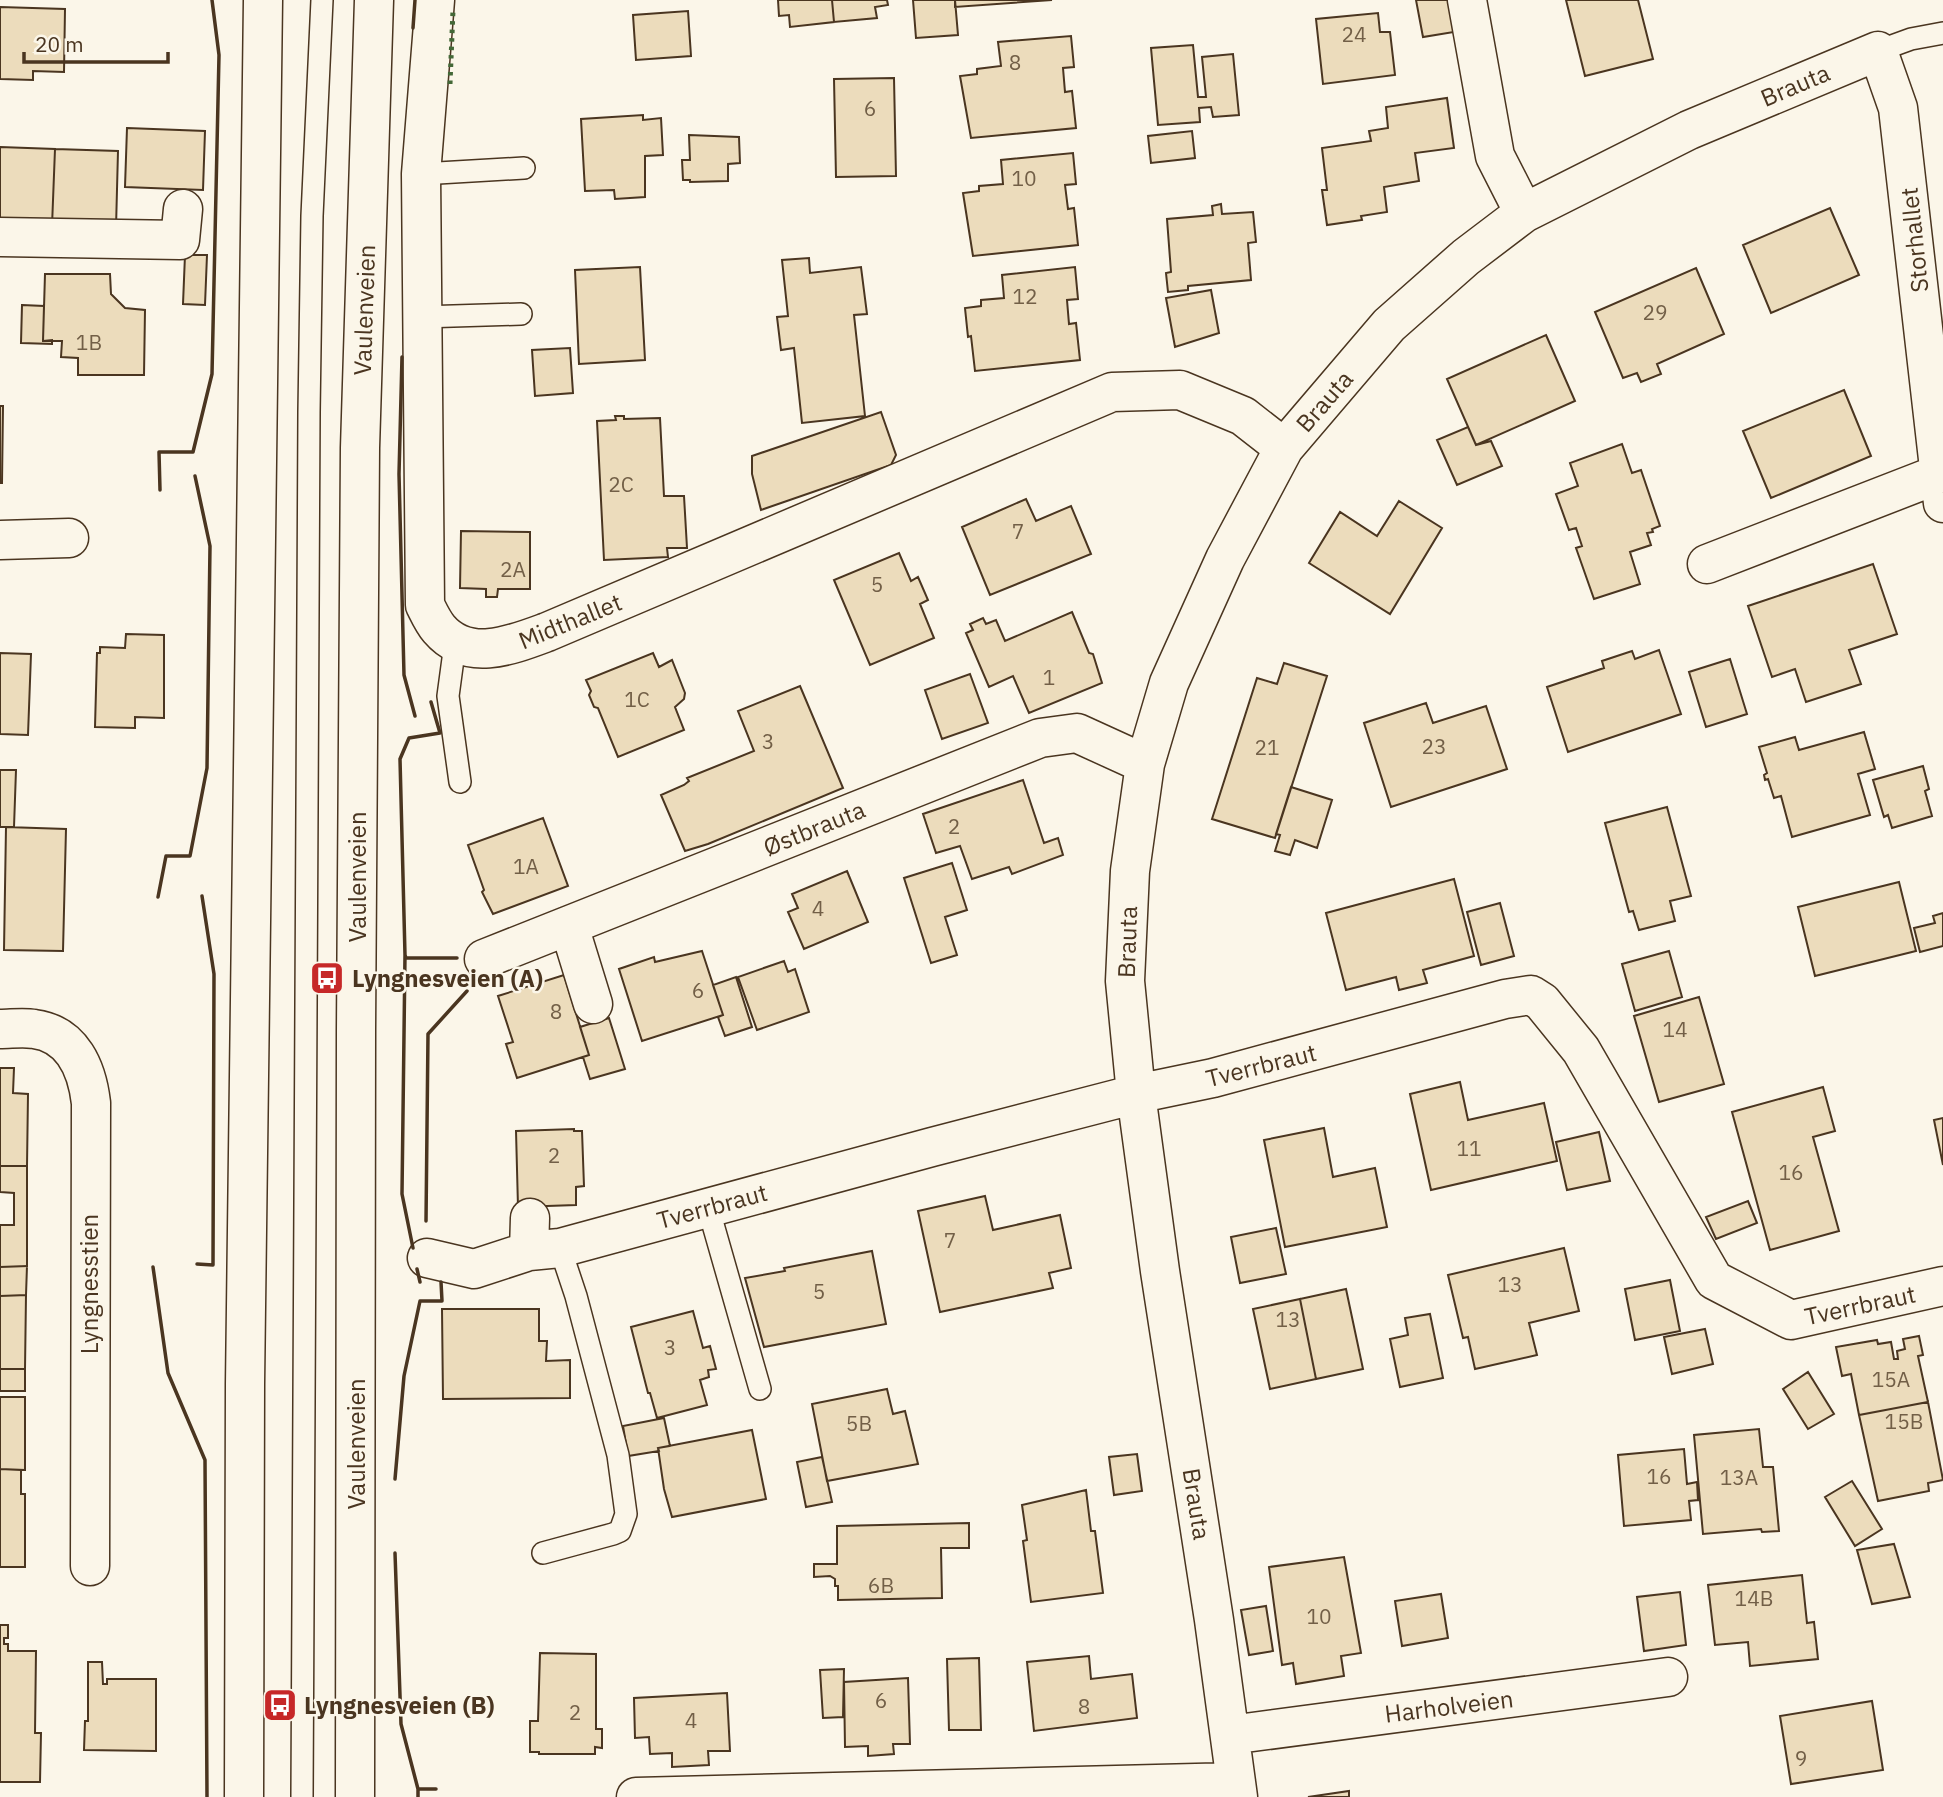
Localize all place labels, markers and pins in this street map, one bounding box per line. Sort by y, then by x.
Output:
bus stop icon: Lyngnesveien (A) [308,959,346,997]
place label: Lyngnesveien (A) [352,962,543,994]
bus stop icon: Lyngnesveien (B) [261,1686,299,1724]
place label: Lyngnesveien (B) [304,1689,495,1721]

